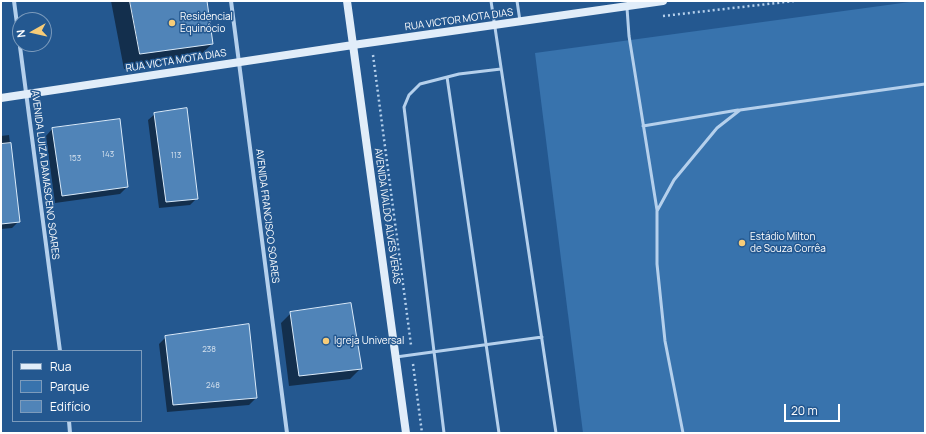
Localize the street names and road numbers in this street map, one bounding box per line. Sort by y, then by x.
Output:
street label: RUA VICTOR MOTA DIAS [404,6,514,34]
street label: RUA VICTA MOTA DIAS [125,47,227,75]
street label: AVENIDA LUIZA DAMASCENO SOARES [29,90,61,260]
street label: AVENIDA IVALDO ALVES VERAS [372,147,402,285]
street label: AVENIDA FRANCISCO SOARES [253,148,281,284]

